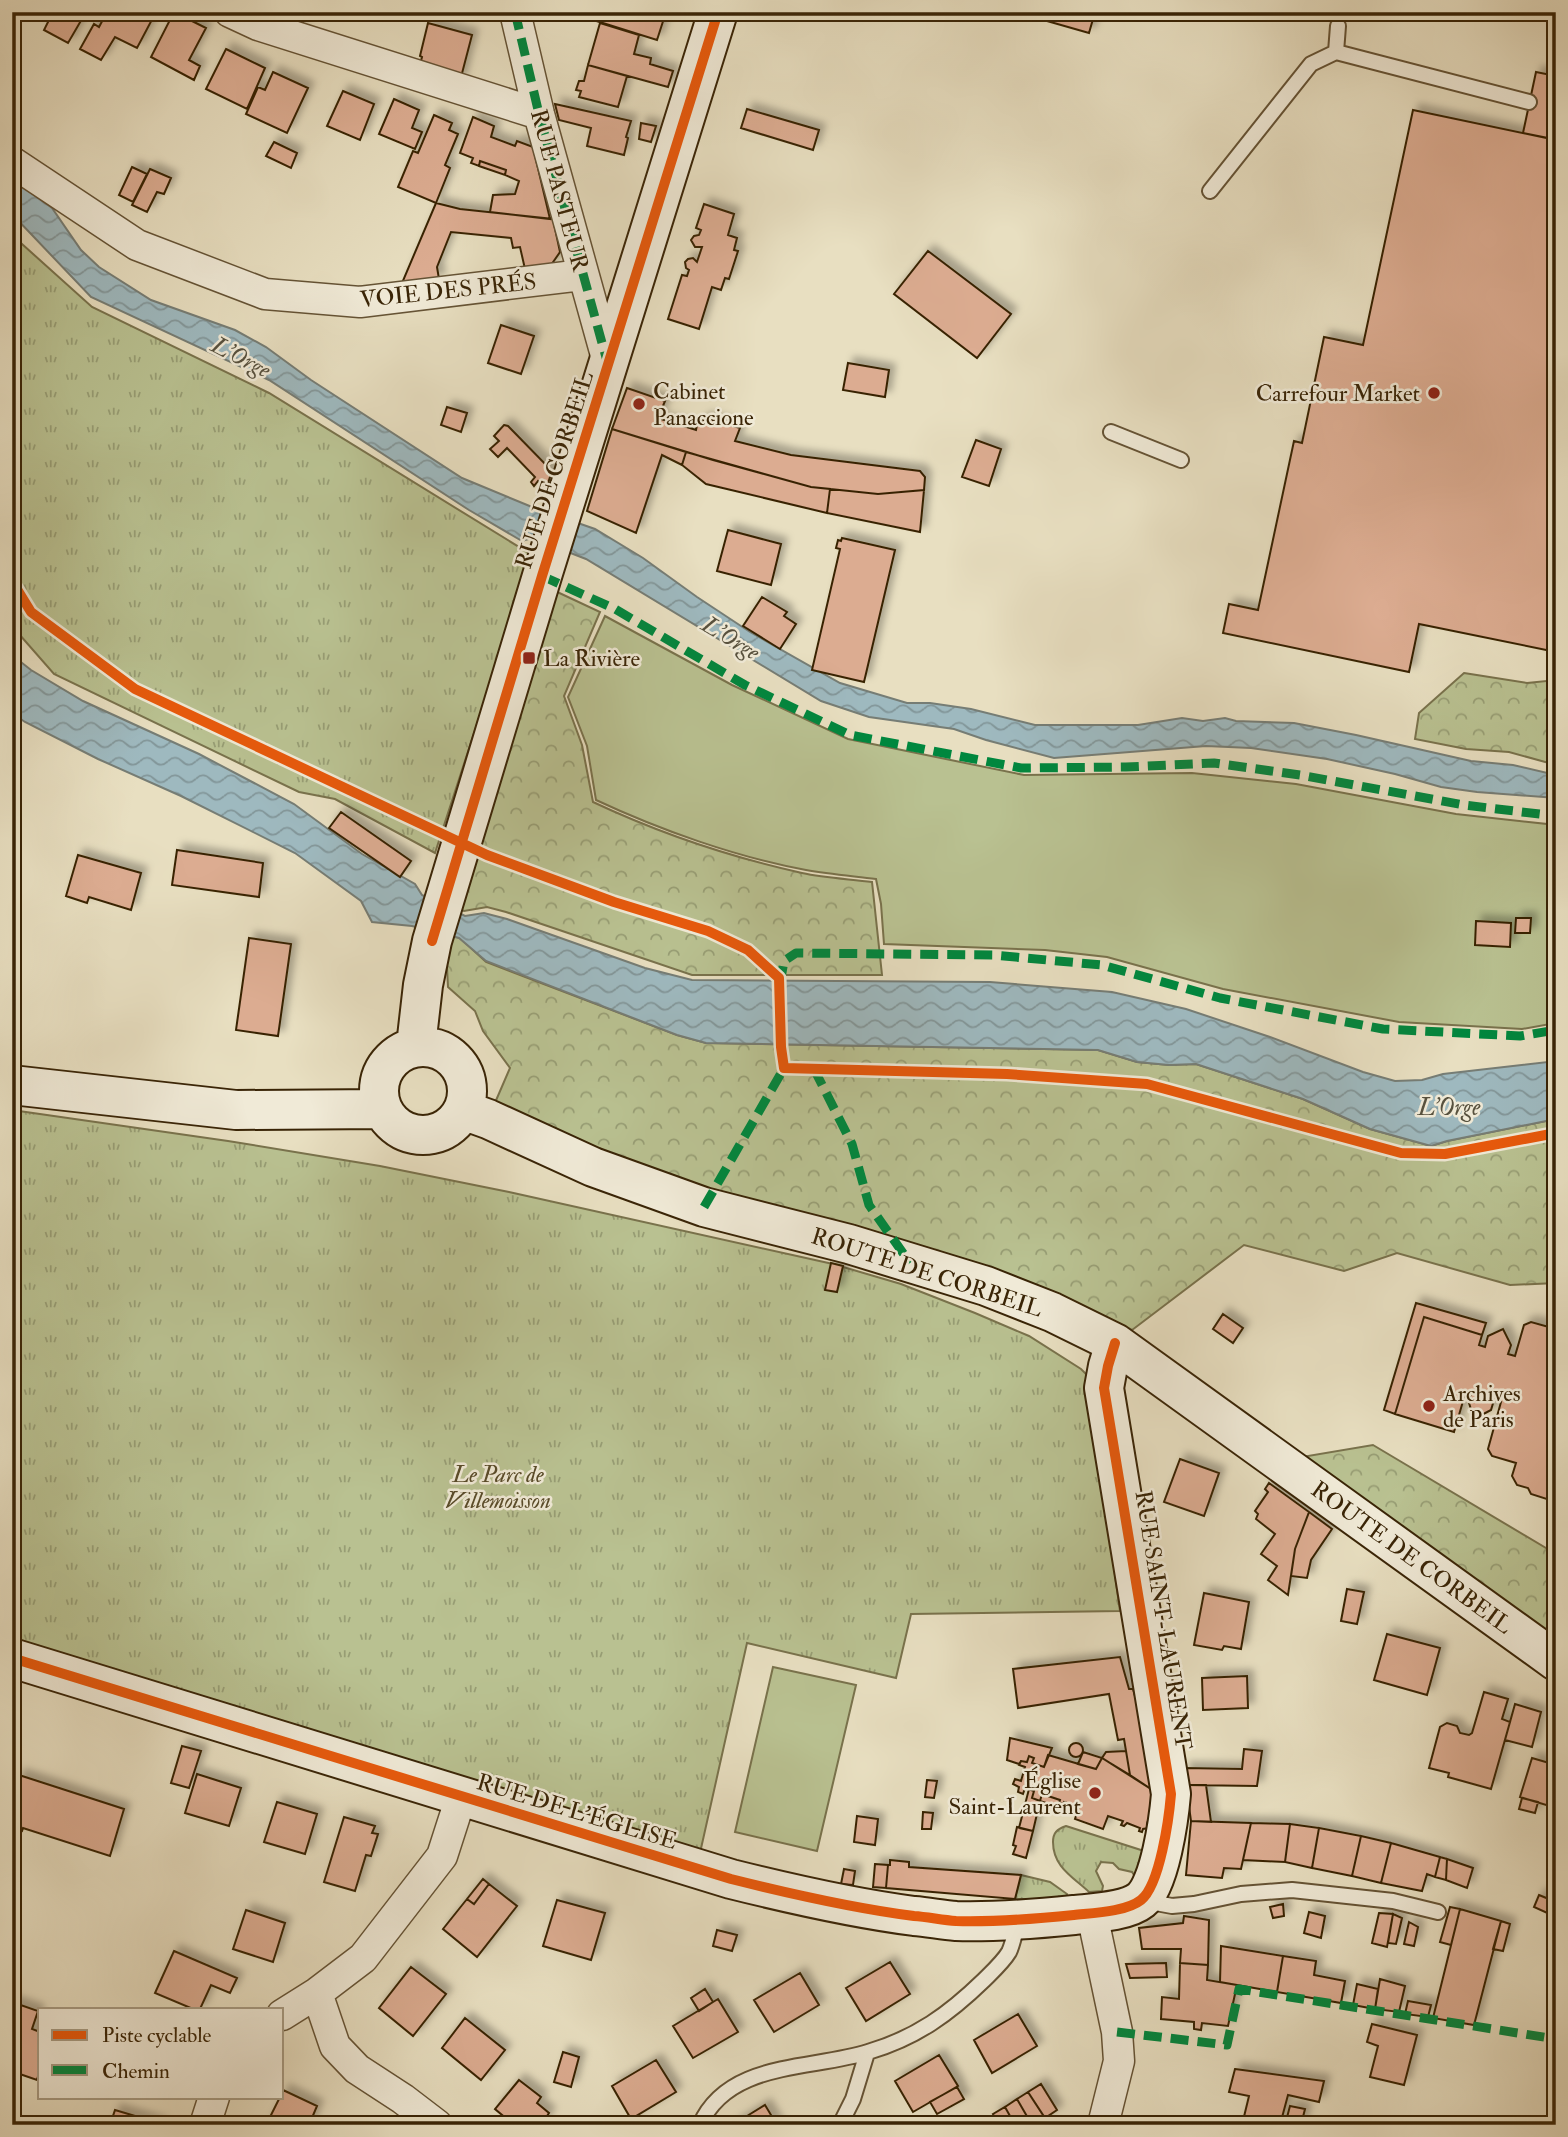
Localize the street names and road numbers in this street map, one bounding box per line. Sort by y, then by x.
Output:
street label: RUE PASTEUR [524,106,595,275]
street label: VOIE DES PRÉS [359,267,538,314]
street label: RUE DE CORBEIL [509,368,600,572]
street label: ROUTE DE CORBEIL [808,1221,1046,1324]
street label: ROUTE DE CORBEIL [1306,1475,1518,1640]
street label: RUE SAINT-LAURENT [1129,1488,1198,1752]
street label: RUE DE L'ÉGLISE [473,1767,681,1856]

